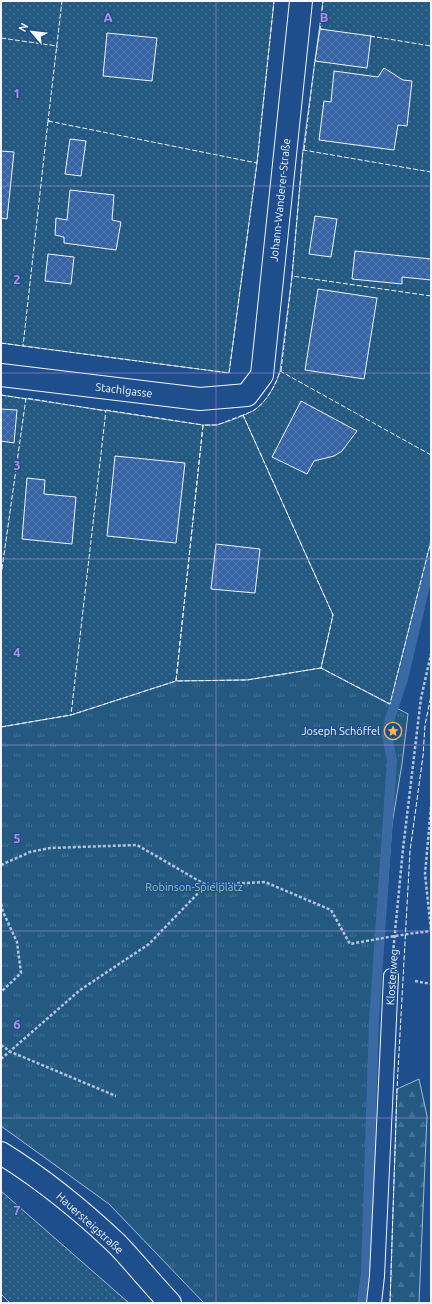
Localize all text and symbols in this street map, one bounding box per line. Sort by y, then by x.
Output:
text: A [103,10,113,24]
text: B [320,10,329,24]
north arrow [12,12,52,52]
text: N [16,21,30,34]
text: 1 [13,86,21,100]
street label: Johann-Wanderer-Straße [268,138,292,262]
text: 2 [13,272,21,286]
street label: Stachlgasse [95,381,153,399]
text: 3 [13,458,21,472]
text: 4 [13,645,21,659]
place icon: Joseph Schöffel [383,721,403,741]
place label: Joseph Schöffel [301,725,380,737]
text: 5 [13,831,21,845]
park label: Robinson-Spielplatz [145,881,243,893]
street label: Klosterweg [384,948,400,1006]
text: 6 [13,1017,21,1031]
street label: Hauersteigstraße [54,1190,126,1256]
text: 7 [13,1203,21,1217]

